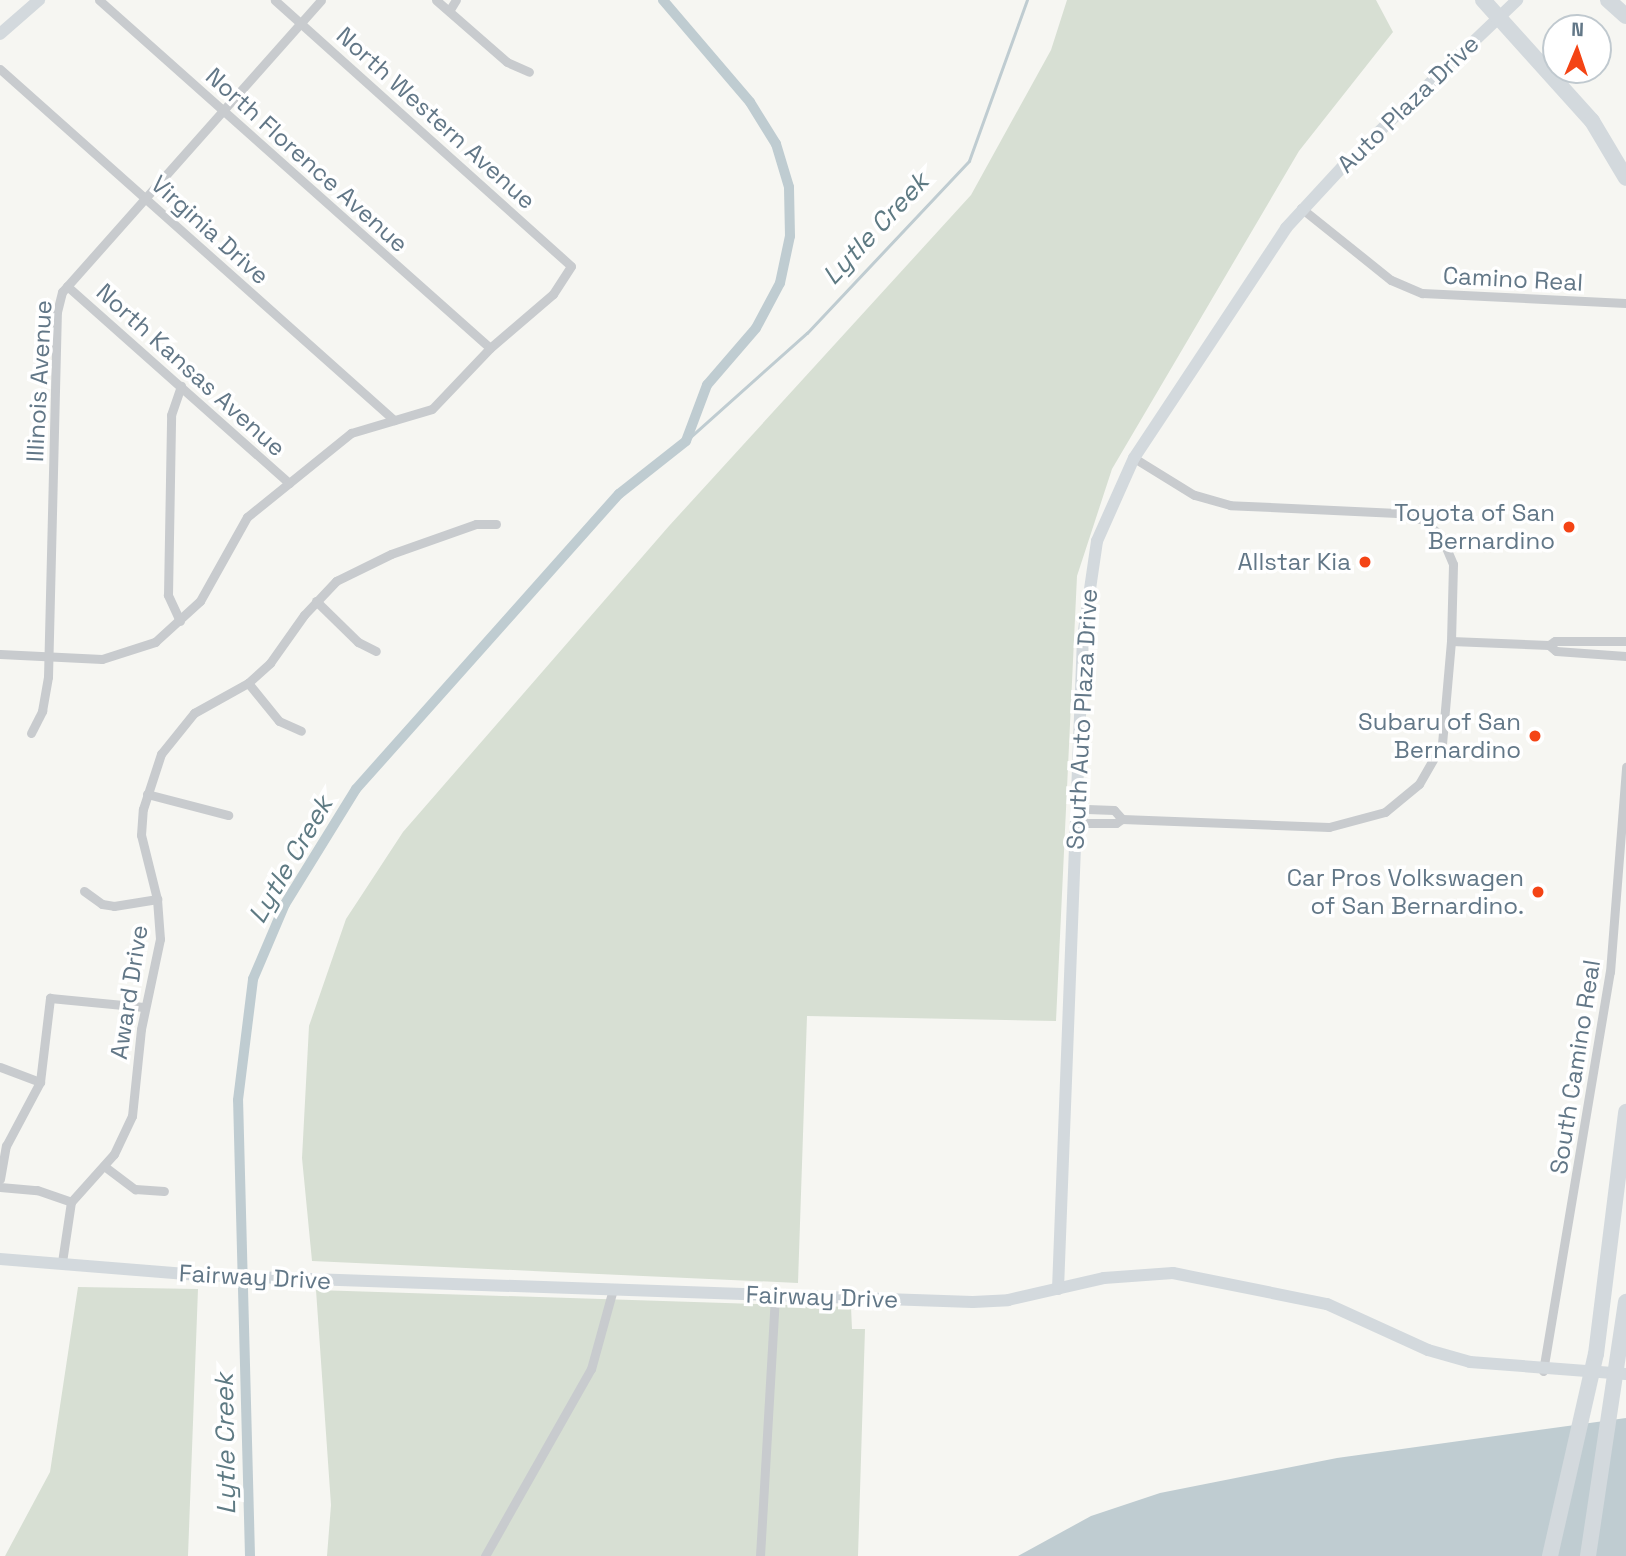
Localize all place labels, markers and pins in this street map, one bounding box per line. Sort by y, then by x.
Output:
place label: Toyota of San Bernardino [1394,499,1555,555]
marker: Toyota of San Bernardino [1561,519,1577,535]
place label: Allstar Kia [1237,548,1351,576]
marker: Allstar Kia [1357,554,1373,570]
place label: Subaru of San Bernardino [1358,708,1521,764]
marker: Subaru of San Bernardino [1527,728,1543,744]
place label: Car Pros Volkswagen of San Bernardino. [1286,864,1524,920]
marker: Car Pros Volkswagen of San Bernardino. [1530,884,1546,900]

